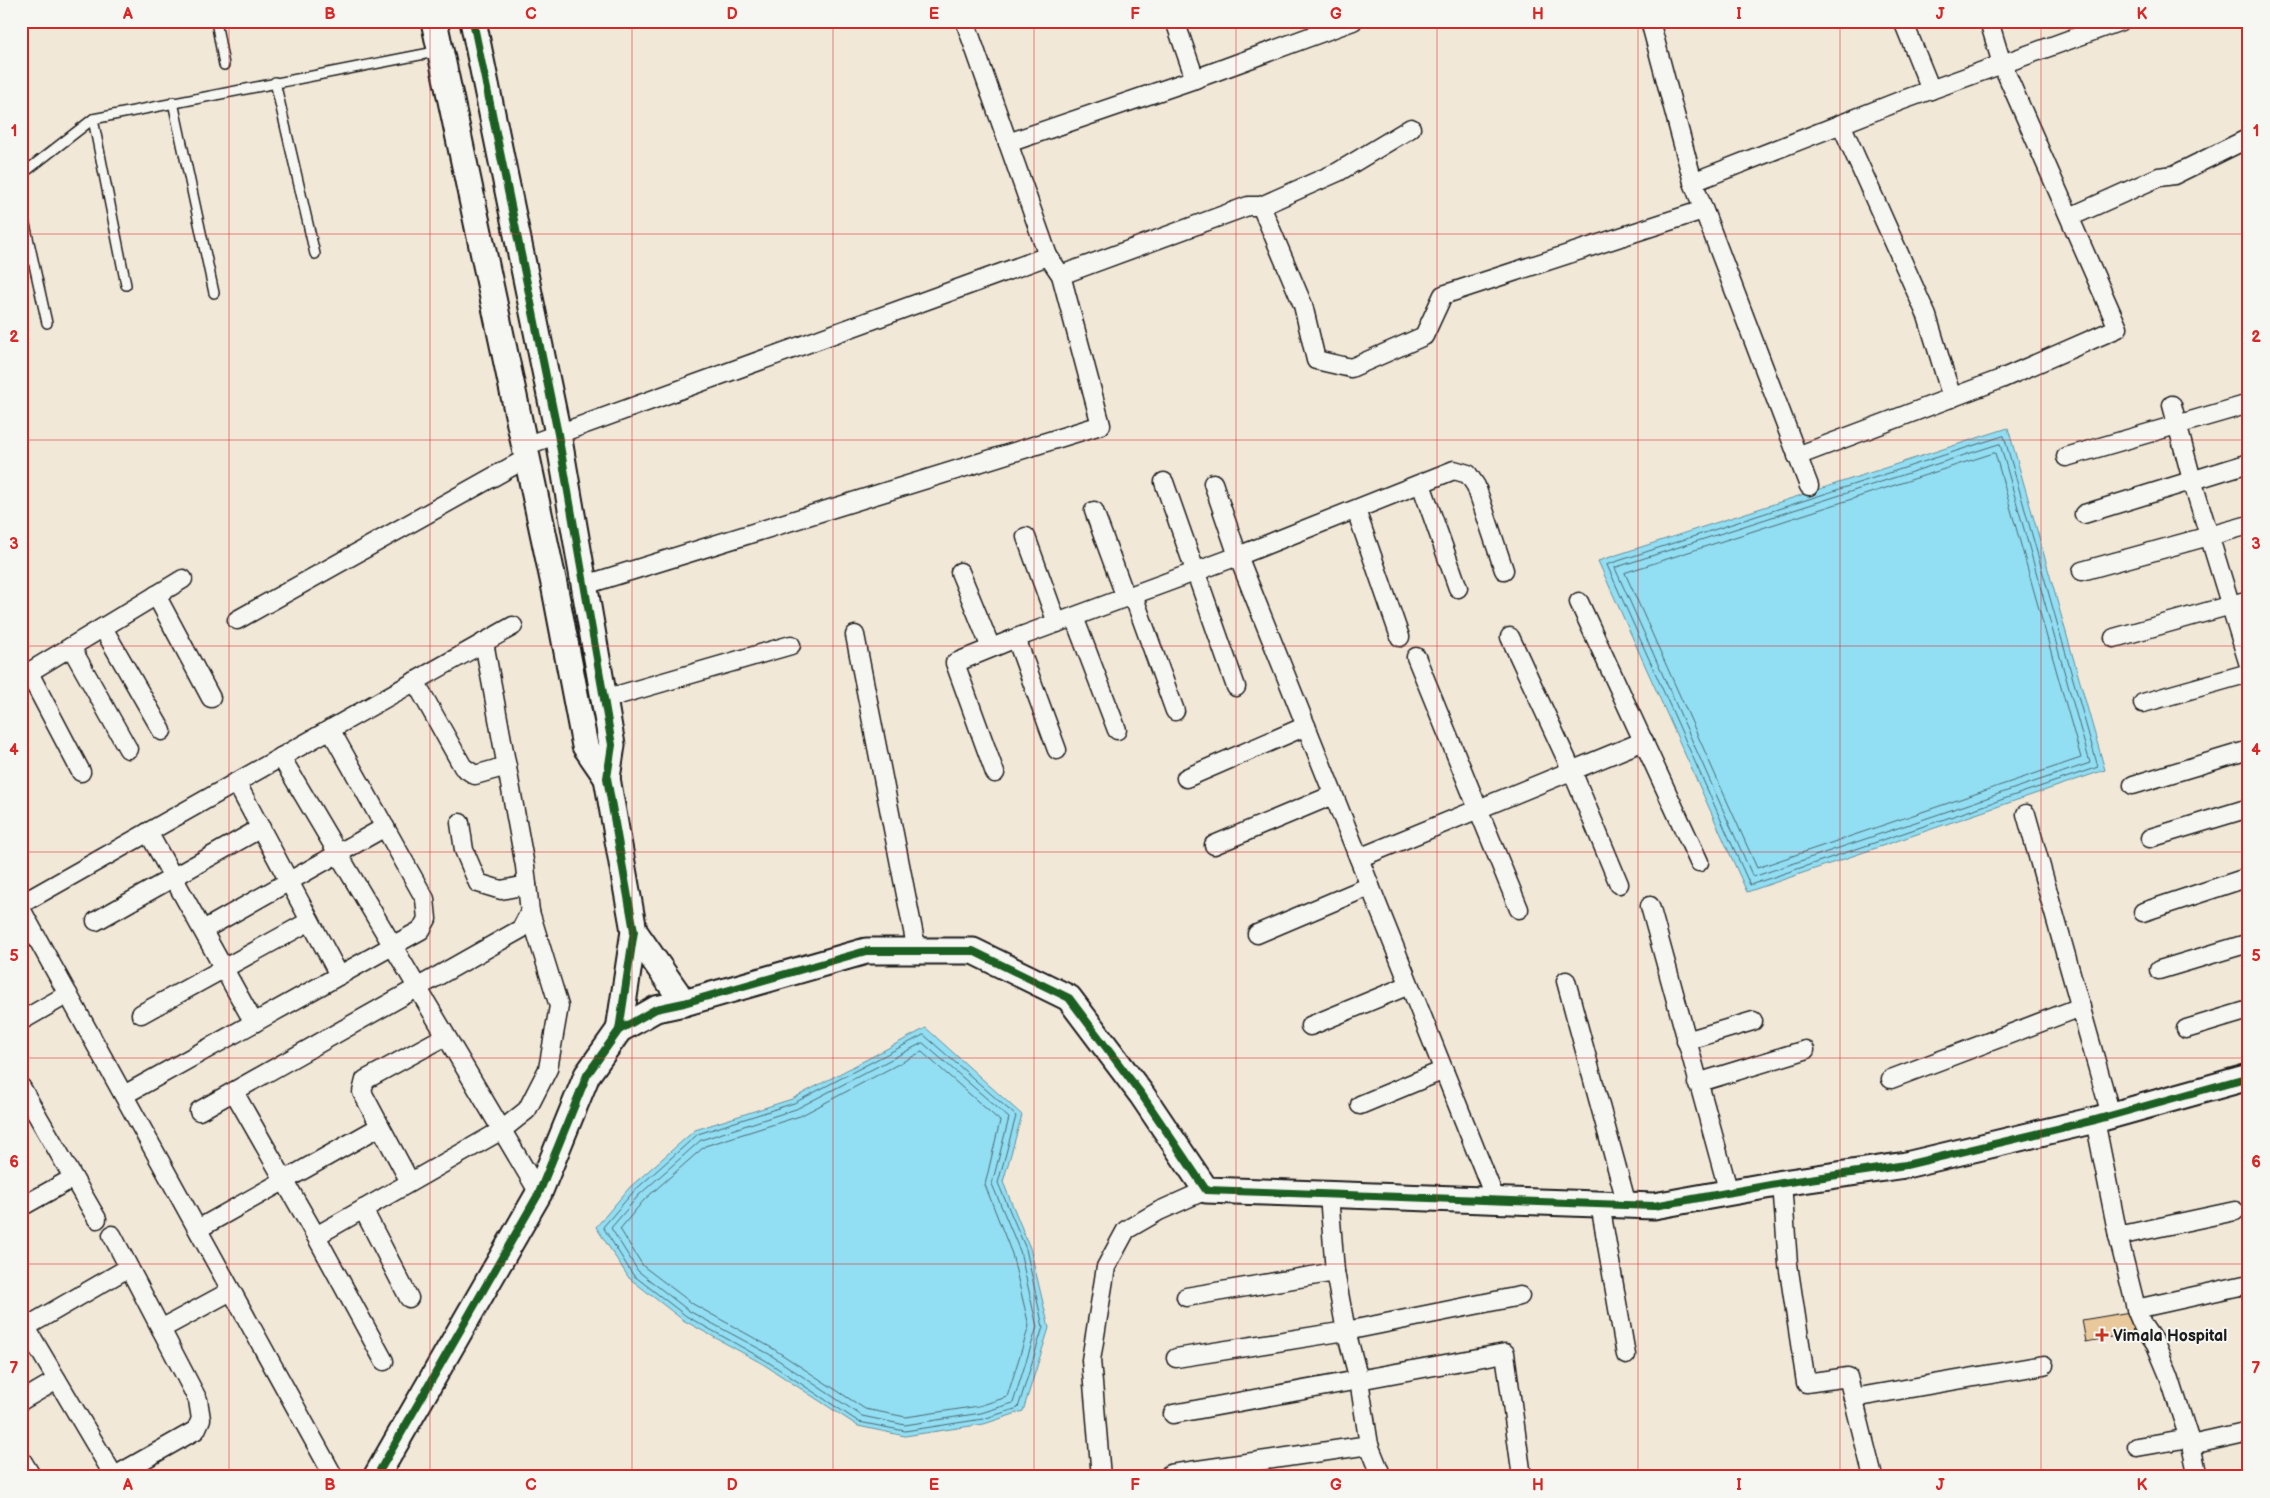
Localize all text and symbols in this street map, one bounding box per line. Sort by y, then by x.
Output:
text: A [122,5,133,24]
text: B [324,5,336,24]
text: C [525,5,537,24]
text: D [726,5,738,24]
text: E [929,5,939,24]
text: F [1130,5,1140,24]
text: G [1330,5,1342,24]
text: H [1532,5,1544,24]
text: I [1736,5,1742,24]
text: J [1936,5,1945,24]
text: K [2137,5,2148,24]
text: 1 [11,122,17,141]
text: 1 [2253,122,2259,141]
text: 2 [9,328,19,347]
text: 2 [2251,328,2261,347]
text: 3 [9,535,19,554]
text: 3 [2251,535,2261,554]
text: 4 [9,741,19,760]
text: 4 [2251,741,2261,760]
text: 5 [9,947,19,966]
text: 5 [2251,947,2261,966]
text: 6 [9,1153,19,1172]
text: 6 [2251,1153,2261,1172]
place label: Vimala Hospital [2113,1327,2227,1346]
marker: Vimala Hospital [2095,1328,2109,1342]
text: 7 [10,1359,19,1378]
text: 7 [2252,1359,2261,1378]
text: A [122,1476,133,1495]
text: B [324,1476,336,1495]
text: C [525,1476,537,1495]
text: D [726,1476,738,1495]
text: E [929,1476,939,1495]
text: F [1130,1476,1140,1495]
text: G [1330,1476,1342,1495]
text: H [1532,1476,1544,1495]
text: I [1736,1476,1742,1495]
text: J [1936,1476,1945,1495]
text: K [2137,1476,2148,1495]

